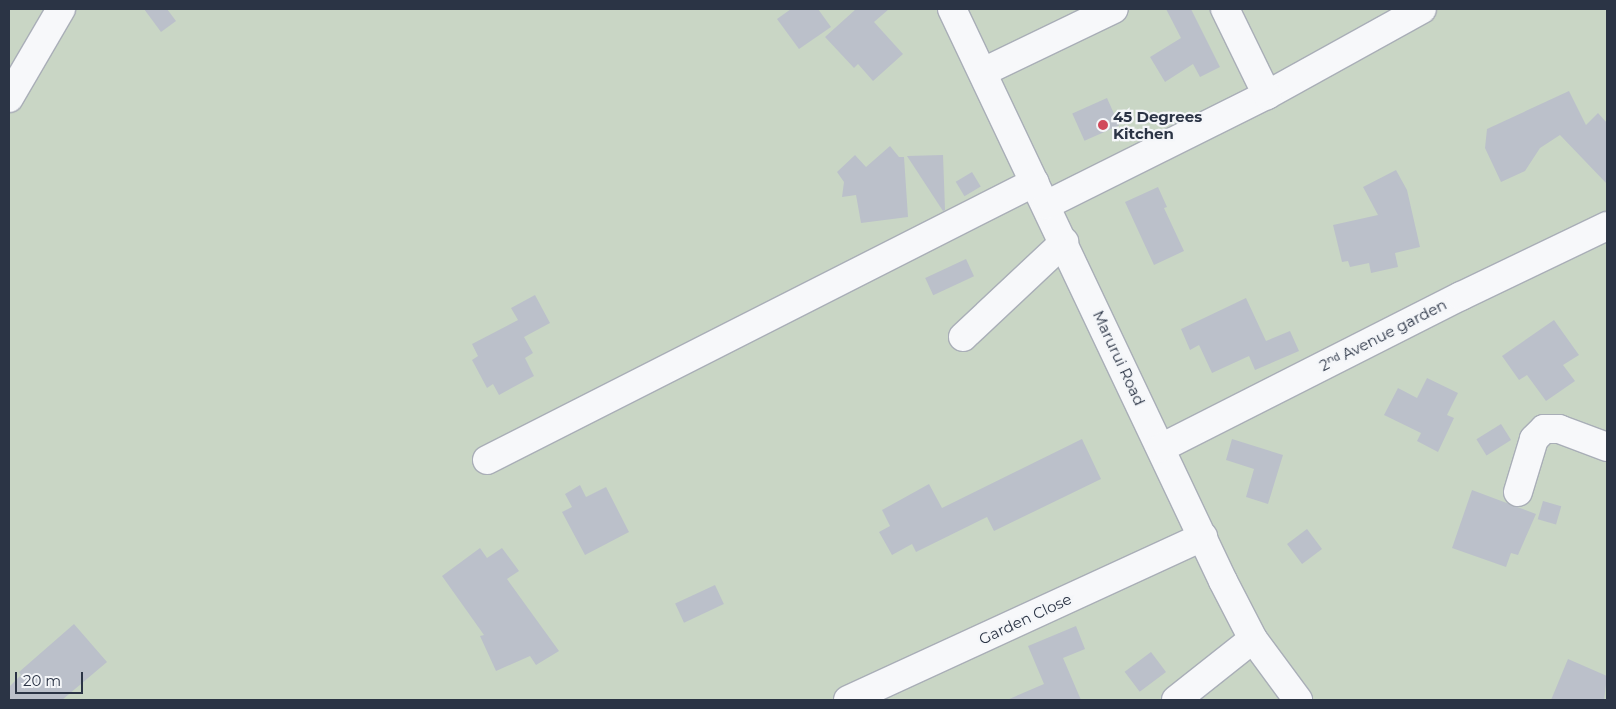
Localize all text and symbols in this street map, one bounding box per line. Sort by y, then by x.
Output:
place label: 45 Degrees Kitchen [1113,107,1202,142]
marker: 45 Degrees Kitchen [1097,119,1109,131]
street label: 2ⁿᵈ Avenue garden [1316,295,1450,375]
street label: Marurui Road [1089,308,1149,408]
street label: Garden Close [976,590,1074,648]
scale bar [18,662,85,694]
text: 20 m [23,671,61,690]

